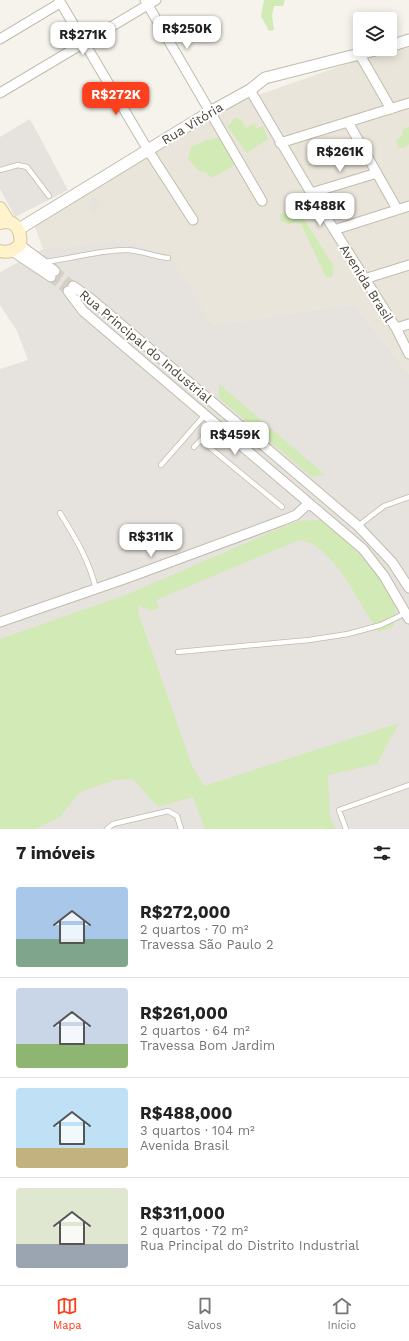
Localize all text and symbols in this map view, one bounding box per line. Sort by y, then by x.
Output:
map controls [353,12,397,56]
button: layers [353,12,397,56]
pin: R$250K [154,16,220,50]
text: R$250K [162,21,212,36]
pin: R$271K [50,22,116,56]
text: R$271K [59,27,107,42]
pin: R$272K [83,82,149,116]
text: R$272K [91,87,141,102]
street label: Rua Vitória [159,99,226,148]
pin: R$261K [307,139,373,173]
text: R$261K [316,144,364,159]
pin: R$488K [287,193,353,227]
text: R$488K [295,198,346,213]
street label: Avenida Brasil [337,242,396,325]
street label: Rua Principal do Industrial [77,287,215,406]
pin: R$459K [202,422,268,456]
text: R$459K [210,427,260,442]
pin: R$311K [118,524,184,558]
text: R$311K [128,529,174,544]
icon: filters [371,842,393,864]
text: 7 imóveis [16,843,95,863]
text: R$272,000 [140,902,231,922]
icon: home [48,903,96,951]
text: 2 quartos · 70 m² [140,922,249,937]
text: Travessa São Paulo 2 [140,937,274,952]
text: R$261,000 [140,1003,228,1023]
icon: home [48,1004,96,1052]
text: 2 quartos · 64 m² [140,1023,250,1038]
text: Travessa Bom Jardim [140,1038,275,1053]
text: R$488,000 [140,1103,233,1123]
icon: home [48,1104,96,1152]
text: 3 quartos · 104 m² [140,1123,255,1138]
text: Avenida Brasil [140,1138,229,1153]
text: R$311,000 [140,1203,225,1223]
icon: home [48,1204,96,1252]
text: 2 quartos · 72 m² [140,1223,248,1238]
text: Rua Principal do Distrito Industrial [140,1238,359,1253]
tab: Mapa [53,1295,82,1332]
tab: Salvos [187,1295,222,1332]
tab: Início [328,1295,356,1332]

